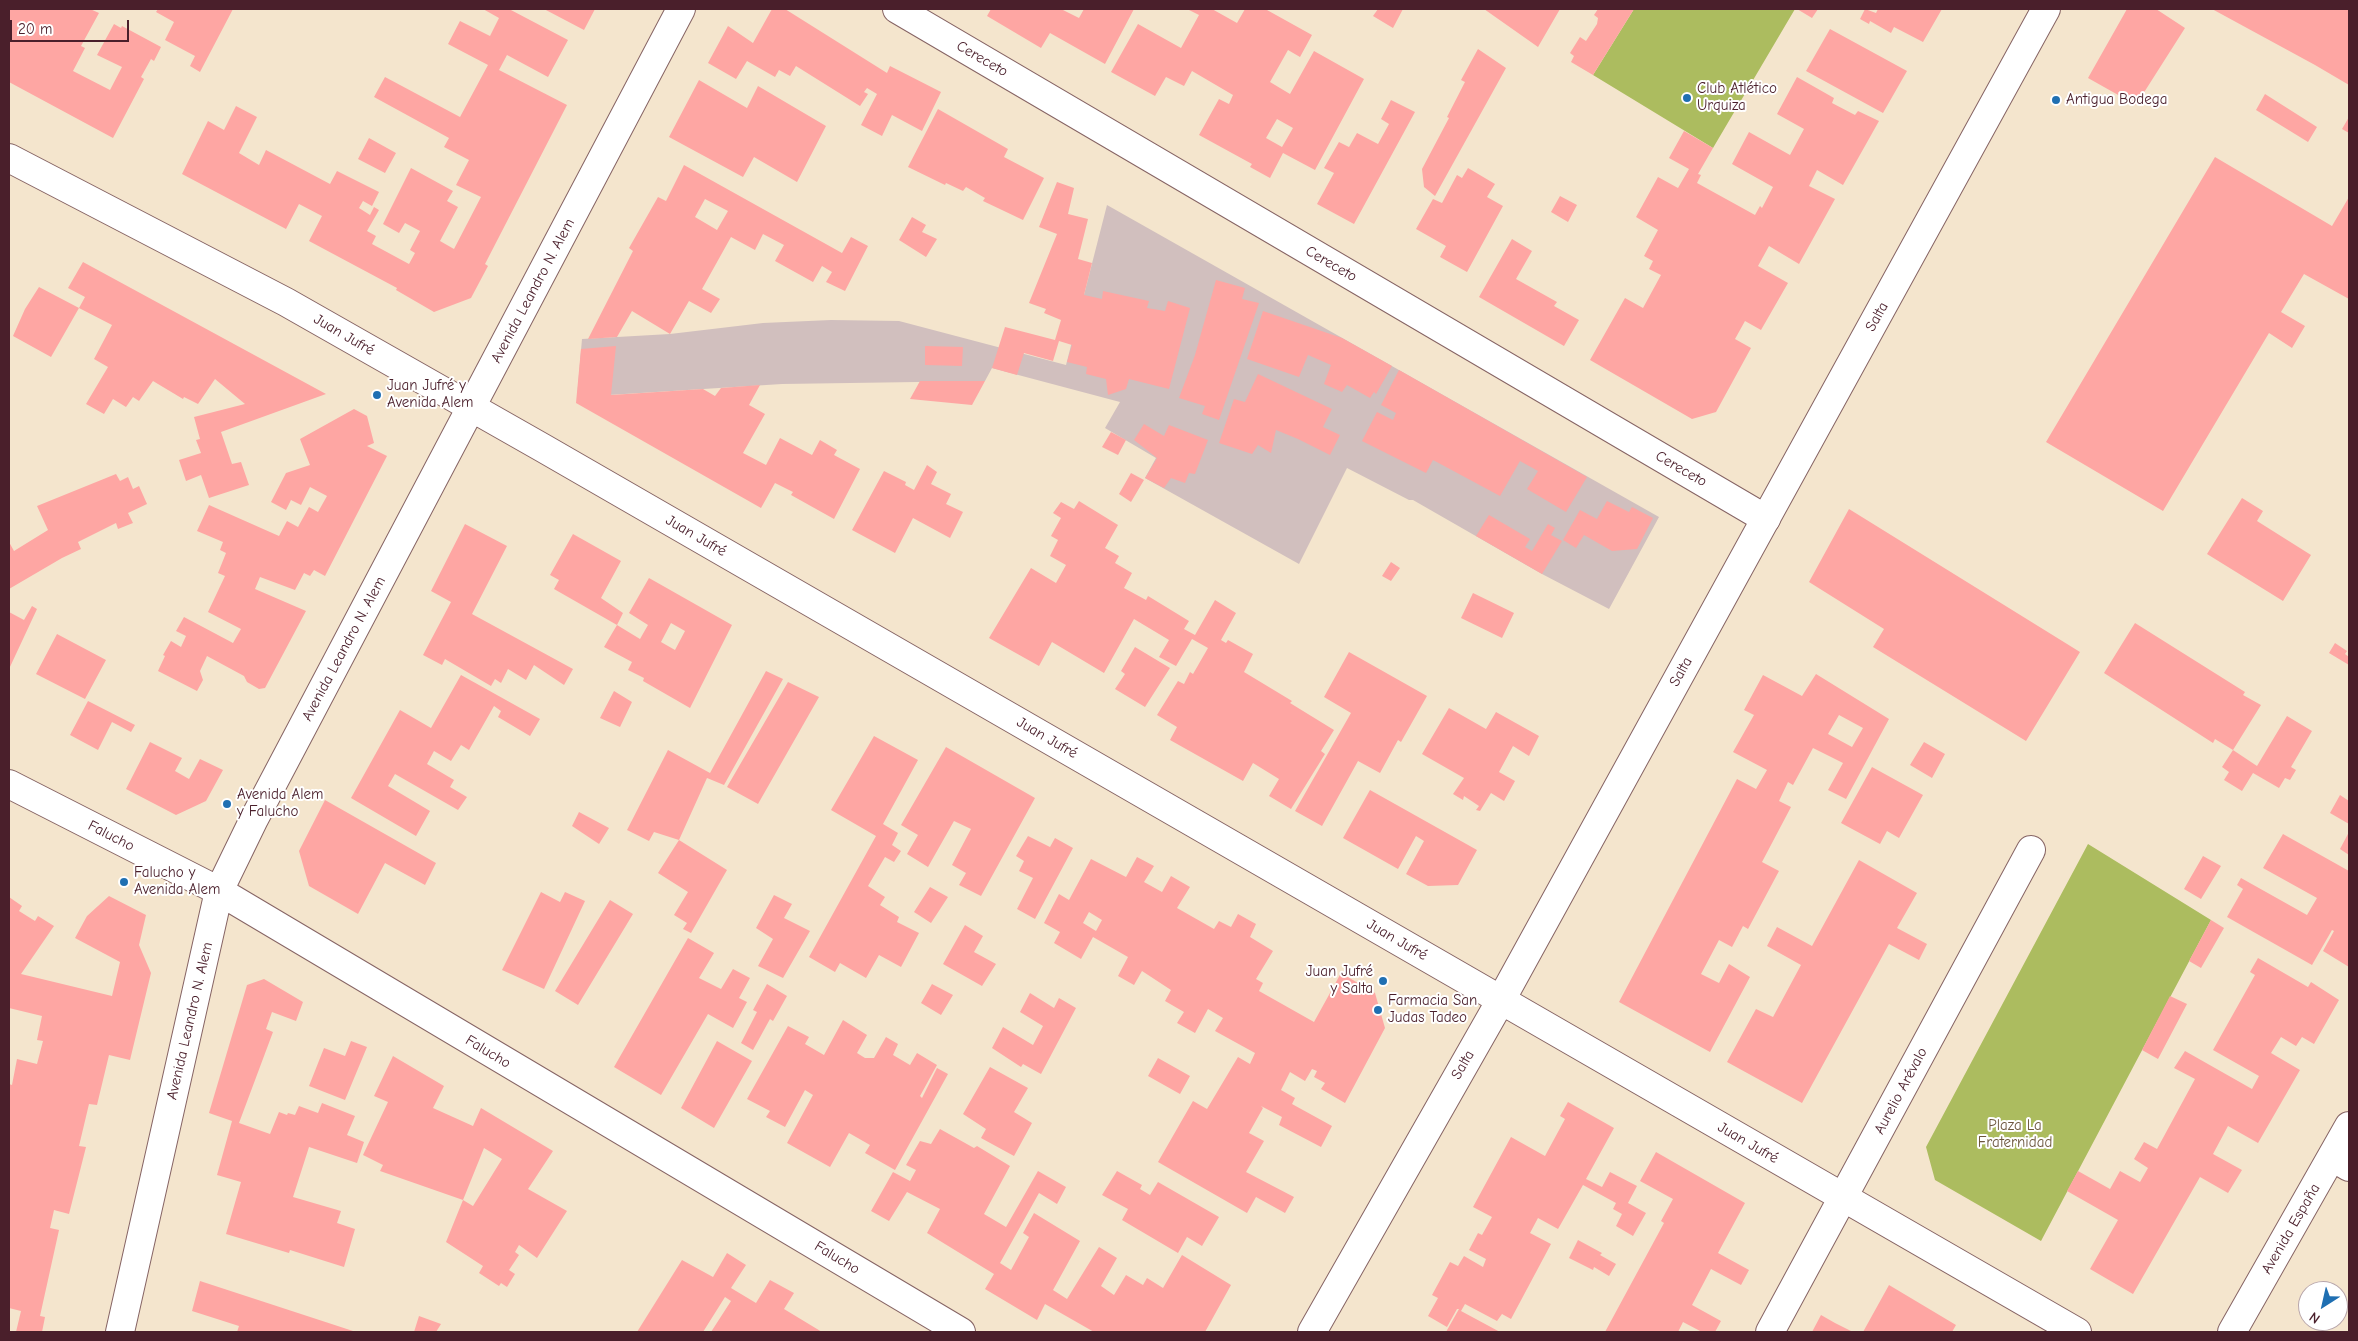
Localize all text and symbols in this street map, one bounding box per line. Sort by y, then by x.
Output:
scale bar [12,10,131,42]
text: 20 m [18,20,52,38]
street label: Cereceto [953,37,1011,81]
place label: Club Atlético Urquiza [1697,80,1777,115]
place label: Antigua Bodega [2066,91,2167,109]
marker: Club Atlético Urquiza [1681,92,1693,104]
marker: Antigua Bodega [2050,94,2062,106]
street label: Avenida Leandro N. Alem [487,216,579,366]
street label: Cereceto [1302,242,1360,286]
street label: Salta [1862,299,1892,335]
street label: Juan Jufré [310,310,378,360]
place label: Juan Jufré y Avenida Alem [387,377,474,412]
marker: Juan Jufré y Avenida Alem [371,389,383,401]
street label: Cereceto [1652,447,1710,491]
street label: Juan Jufré [662,511,730,561]
street label: Avenida Leandro N. Alem [298,574,390,724]
street label: Salta [1666,654,1696,690]
street label: Juan Jufré [1013,713,1081,763]
place label: Avenida Alem y Falucho [237,786,324,821]
marker: Avenida Alem y Falucho [221,798,233,810]
street label: Falucho [85,817,137,855]
place label: Falucho y Avenida Alem [134,864,221,899]
marker: Falucho y Avenida Alem [118,876,130,888]
street label: Juan Jufré [1363,915,1431,965]
street label: Avenida Leandro N. Alem [163,940,217,1102]
place label: Juan Jufré y Salta [1306,963,1373,998]
marker: Juan Jufré y Salta [1377,975,1389,987]
place label: Farmacia San Judas Tadeo [1388,992,1477,1027]
marker: Farmacia San Judas Tadeo [1372,1004,1384,1016]
street label: Falucho [462,1031,514,1073]
street label: Aurelio Arévalo [1871,1044,1931,1138]
street label: Salta [1447,1047,1479,1083]
park label: Plaza La Fraternidad [1978,1117,2052,1152]
street label: Juan Jufré [1714,1118,1782,1168]
street label: Avenida España [2258,1180,2324,1278]
street label: Falucho [811,1237,863,1279]
north arrow [2298,1281,2348,1331]
text: N [2306,1308,2323,1327]

